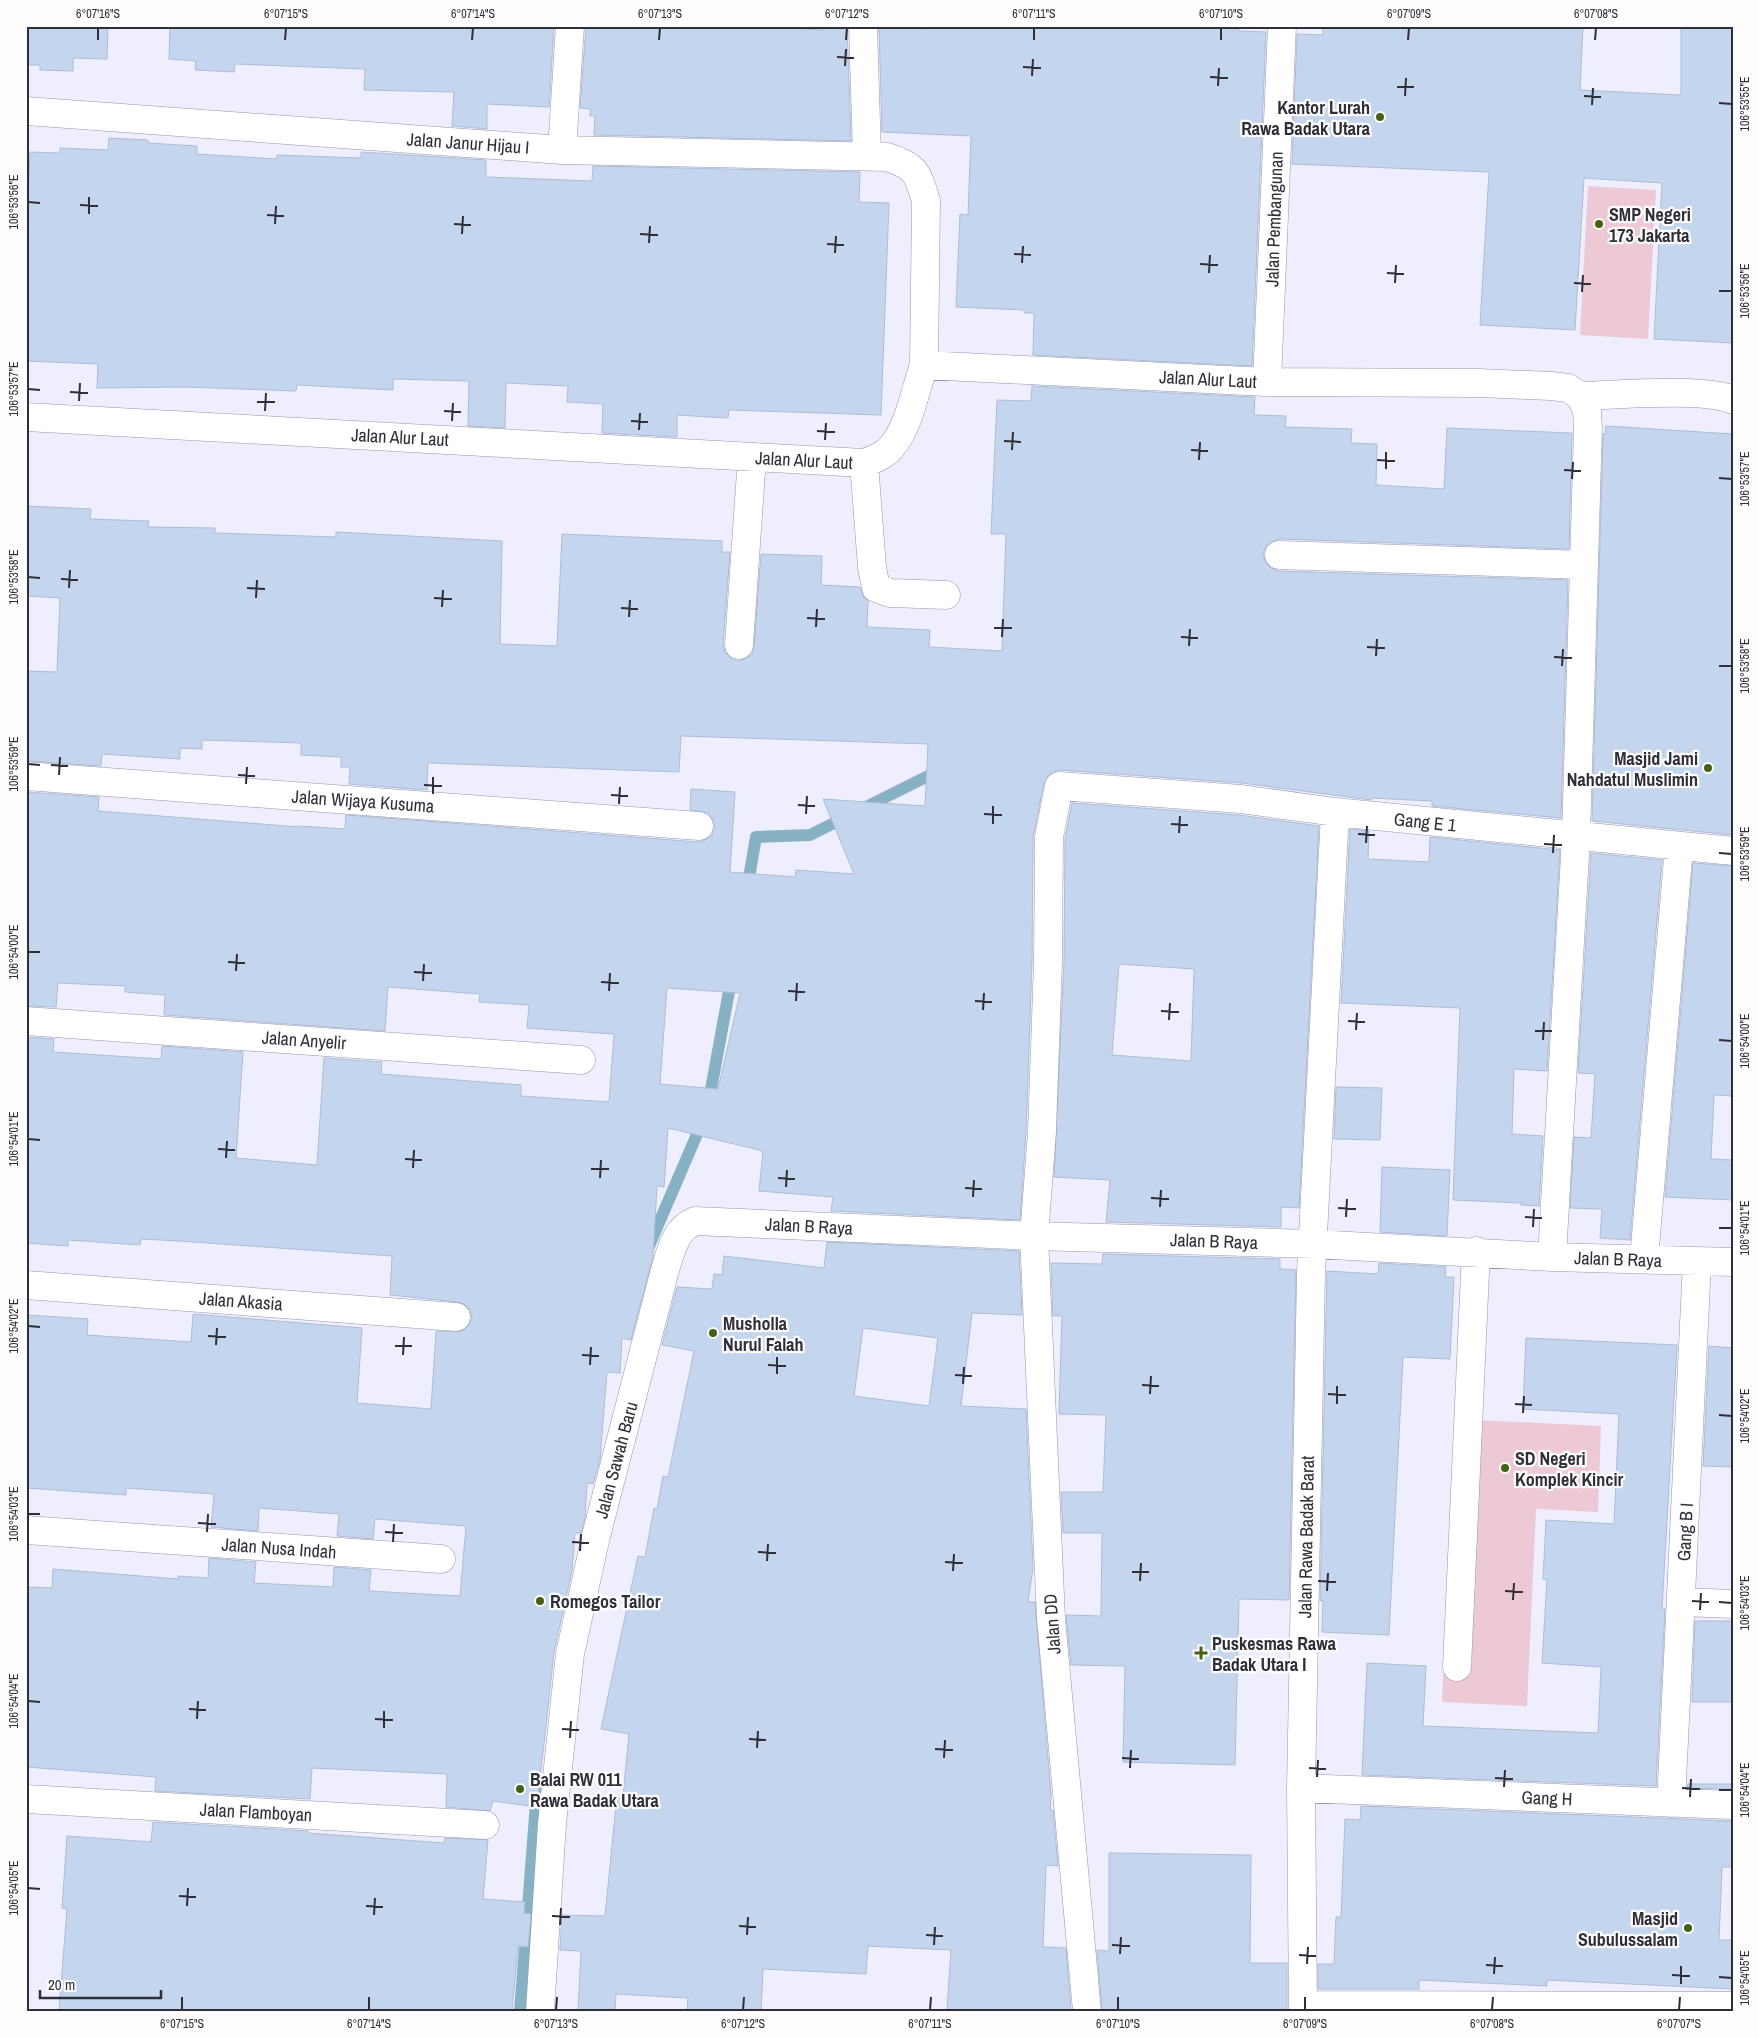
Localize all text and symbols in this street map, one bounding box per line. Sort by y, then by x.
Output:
text: 6°07'16"S [76,6,120,22]
text: 6°07'15"S [264,6,308,22]
text: 6°07'14"S [451,6,495,22]
text: 6°07'13"S [638,6,682,22]
text: 6°07'12"S [825,6,869,22]
text: 6°07'11"S [1012,6,1056,22]
text: 6°07'10"S [1199,6,1243,22]
text: 6°07'09"S [1387,6,1431,22]
text: 6°07'08"S [1574,6,1618,22]
text: 106°53'55"E [1737,76,1753,132]
place label: Kantor Lurah Rawa Badak Utara [1241,95,1371,141]
marker: Kantor Lurah Rawa Badak Utara [1374,111,1386,123]
street label: Jalan Janur Hijau I [406,126,530,160]
street label: Jalan Pembangunan [1259,151,1289,287]
text: 106°53'56"E [6,174,22,230]
place label: SMP Negeri 173 Jakarta [1609,202,1691,248]
marker: SMP Negeri 173 Jakarta [1593,218,1605,230]
text: 106°53'56"E [1737,263,1753,319]
text: 106°53'57"E [6,361,22,417]
street label: Jalan Alur Laut [1159,364,1257,394]
street label: Jalan Alur Laut [351,422,449,452]
street label: Jalan Alur Laut [755,445,853,475]
text: 106°53'57"E [1737,451,1753,507]
text: 106°53'58"E [6,549,22,605]
text: 106°53'58"E [1737,638,1753,694]
text: 106°53'59"E [6,736,22,792]
place label: Masjid Jami Nahdatul Muslimin [1567,746,1698,792]
marker: Masjid Jami Nahdatul Muslimin [1702,762,1714,774]
street label: Jalan Wijaya Kusuma [291,784,435,818]
street label: Gang E 1 [1393,806,1458,838]
text: 106°53'59"E [1737,826,1753,882]
text: 106°54'00"E [6,924,22,980]
text: 106°54'00"E [1737,1013,1753,1069]
street label: Jalan Anyelir [261,1025,347,1055]
text: 106°54'01"E [6,1111,22,1167]
text: 106°54'01"E [1737,1200,1753,1256]
street label: Jalan B Raya [765,1211,853,1241]
street label: Jalan B Raya [1170,1227,1258,1255]
street label: Jalan B Raya [1574,1245,1662,1273]
street label: Jalan Akasia [198,1286,284,1316]
text: 106°54'02"E [6,1298,22,1354]
place label: Musholla Nurul Falah [723,1311,803,1357]
marker: Musholla Nurul Falah [707,1327,719,1339]
text: 106°54'02"E [1737,1388,1753,1444]
street label: Jalan Sawah Baru [588,1399,644,1521]
place label: SD Negeri Komplek Kincir [1515,1446,1624,1492]
street label: Jalan Rawa Badak Barat [1292,1456,1320,1618]
marker: SD Negeri Komplek Kincir [1499,1462,1511,1474]
text: 106°54'03"E [6,1486,22,1542]
street label: Gang B I [1671,1502,1699,1562]
street label: Jalan Nusa Indah [221,1532,337,1564]
text: 106°54'03"E [1737,1575,1753,1631]
place label: Romegos Tailor [550,1589,661,1614]
street label: Jalan DD [1037,1593,1067,1655]
marker: Romegos Tailor [534,1595,546,1607]
place label: Puskesmas Rawa Badak Utara I [1212,1631,1337,1677]
marker: Puskesmas Rawa Badak Utara I [1194,1646,1208,1660]
text: 106°54'04"E [6,1673,22,1729]
text: 106°54'04"E [1737,1762,1753,1818]
place label: Balai RW 011 Rawa Badak Utara [530,1767,660,1813]
marker: Balai RW 011 Rawa Badak Utara [514,1783,526,1795]
street label: Gang H [1521,1785,1573,1811]
street label: Jalan Flamboyan [199,1797,313,1827]
text: 106°54'05"E [6,1860,22,1916]
place label: Masjid Subulussalam [1578,1906,1678,1952]
marker: Masjid Subulussalam [1682,1922,1694,1934]
text: 106°54'05"E [1737,1950,1753,2006]
scale bar [40,1967,161,1999]
text: 20 m [48,1974,75,1995]
text: 6°07'15"S [160,2016,204,2032]
text: 6°07'14"S [347,2016,391,2032]
text: 6°07'13"S [534,2016,578,2032]
text: 6°07'12"S [721,2016,765,2032]
text: 6°07'11"S [908,2016,952,2032]
text: 6°07'10"S [1096,2016,1140,2032]
text: 6°07'09"S [1283,2016,1327,2032]
text: 6°07'08"S [1470,2016,1514,2032]
text: 6°07'07"S [1657,2016,1701,2032]

